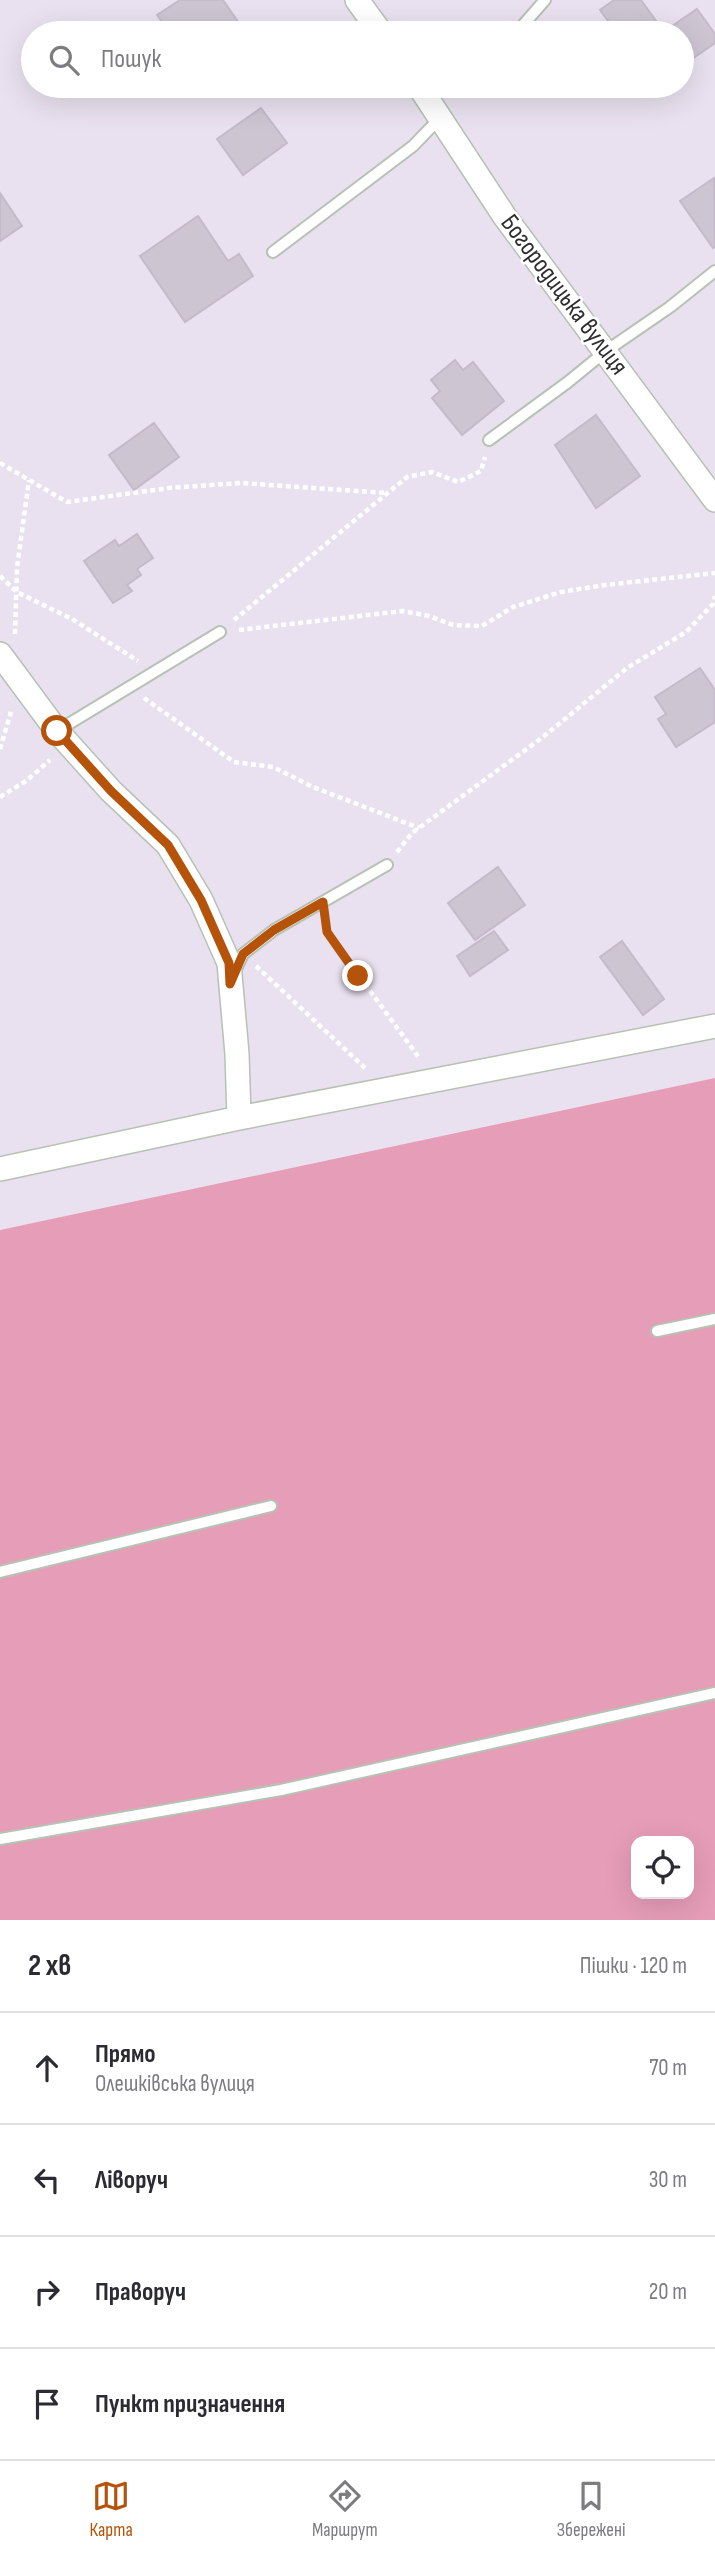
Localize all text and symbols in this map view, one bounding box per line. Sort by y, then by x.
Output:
search box [21,21,694,98]
icon: search [45,41,83,79]
text: Пошук [101,44,161,75]
street label: Богородицька вулиця [494,209,634,381]
route start [41,715,72,746]
route end [342,960,373,991]
map controls [631,1836,694,1899]
button: locate [631,1836,694,1899]
text: 2 хв [28,1948,71,1984]
text: Пішки · 120 m [580,1952,687,1980]
text: Прямо [95,2039,156,2070]
icon: ahead [28,2049,66,2087]
text: 70 m [649,2054,687,2082]
text: Олешківська вулиця [95,2070,255,2098]
icon: left [28,2161,66,2199]
text: Ліворуч [95,2165,168,2196]
text: 30 m [649,2166,687,2194]
icon: right [28,2273,66,2311]
text: Праворуч [95,2277,186,2308]
text: 20 m [649,2278,687,2306]
icon: arrive [28,2385,66,2423]
text: Пункт призначення [95,2389,285,2420]
tab: Карта [90,2477,133,2542]
tab: Маршрут [312,2477,378,2542]
tab: Збережені [557,2477,625,2542]

